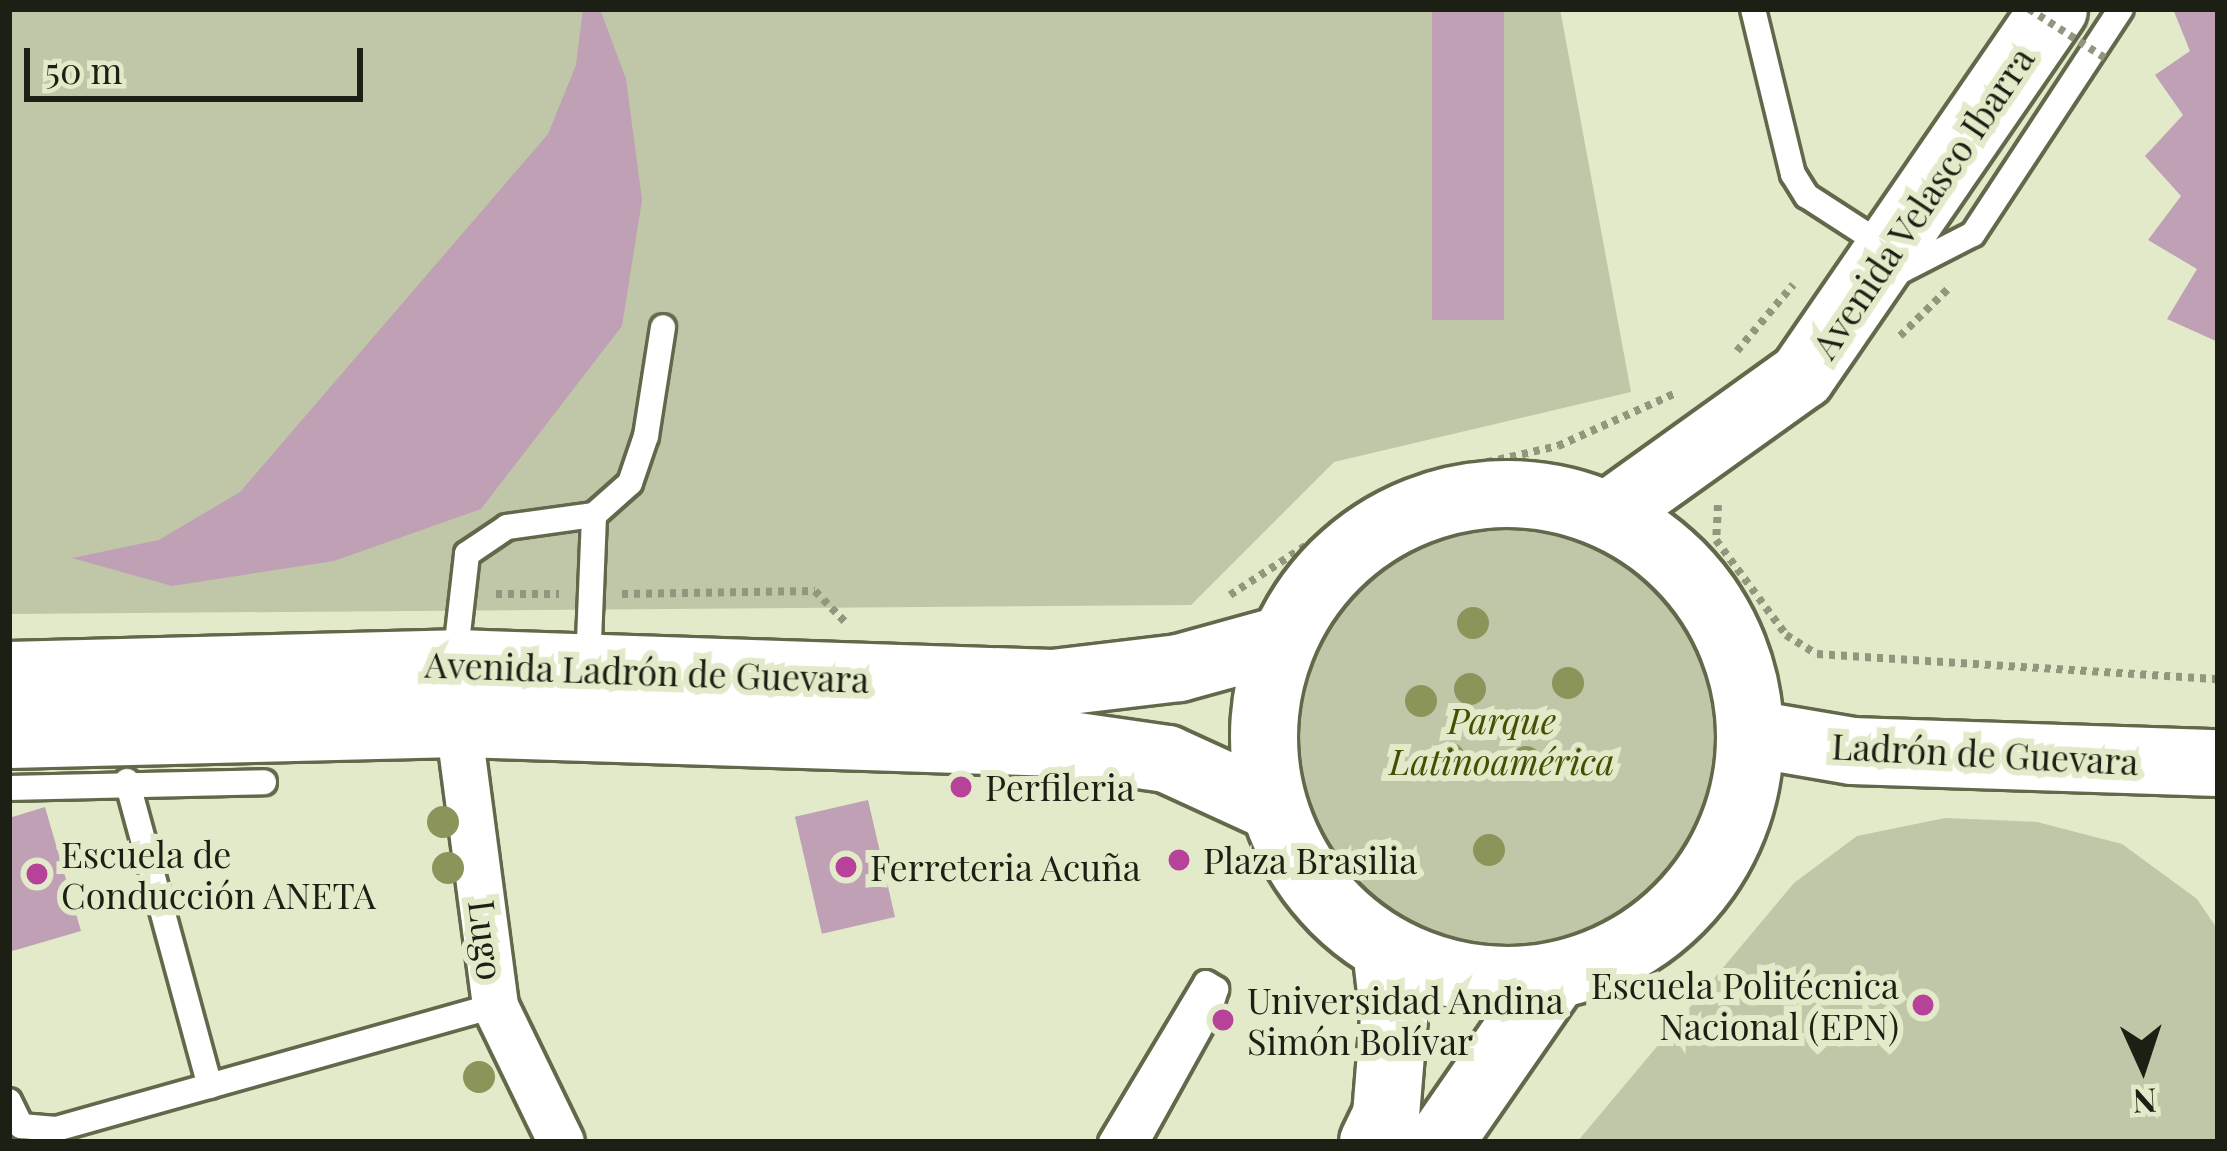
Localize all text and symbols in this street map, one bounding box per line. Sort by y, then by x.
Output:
scale bar [30,24,369,98]
street label: Avenida Velasco Ibarra [1801,38,2043,366]
text: 50 m [45,45,122,93]
street label: Avenida Ladrón de Guevara [424,642,870,700]
park label: Parque Latinoamérica [1389,697,1615,782]
street label: Ladrón de Guevara [1831,723,2139,783]
place label: Perfileria [985,765,1135,809]
marker: Perfileria [948,774,974,800]
place label: Escuela de Conducción ANETA [61,831,377,916]
place label: Plaza Brasilia [1203,838,1418,882]
place label: Ferreteria Acuña [870,845,1142,889]
marker: Plaza Brasilia [1166,847,1192,873]
marker: Ferreteria Acuña [833,854,859,880]
marker: Escuela de Conducción ANETA [24,861,50,887]
street label: Lugo [461,897,513,983]
place label: Escuela Politécnica Nacional (EPN) [1590,962,1899,1047]
place label: Universidad Andina Simón Bolívar [1247,977,1565,1062]
marker: Escuela Politécnica Nacional (EPN) [1910,992,1936,1018]
marker: Universidad Andina Simón Bolívar [1210,1007,1236,1033]
north arrow [2083,1007,2203,1127]
text: N [2132,1080,2158,1126]

